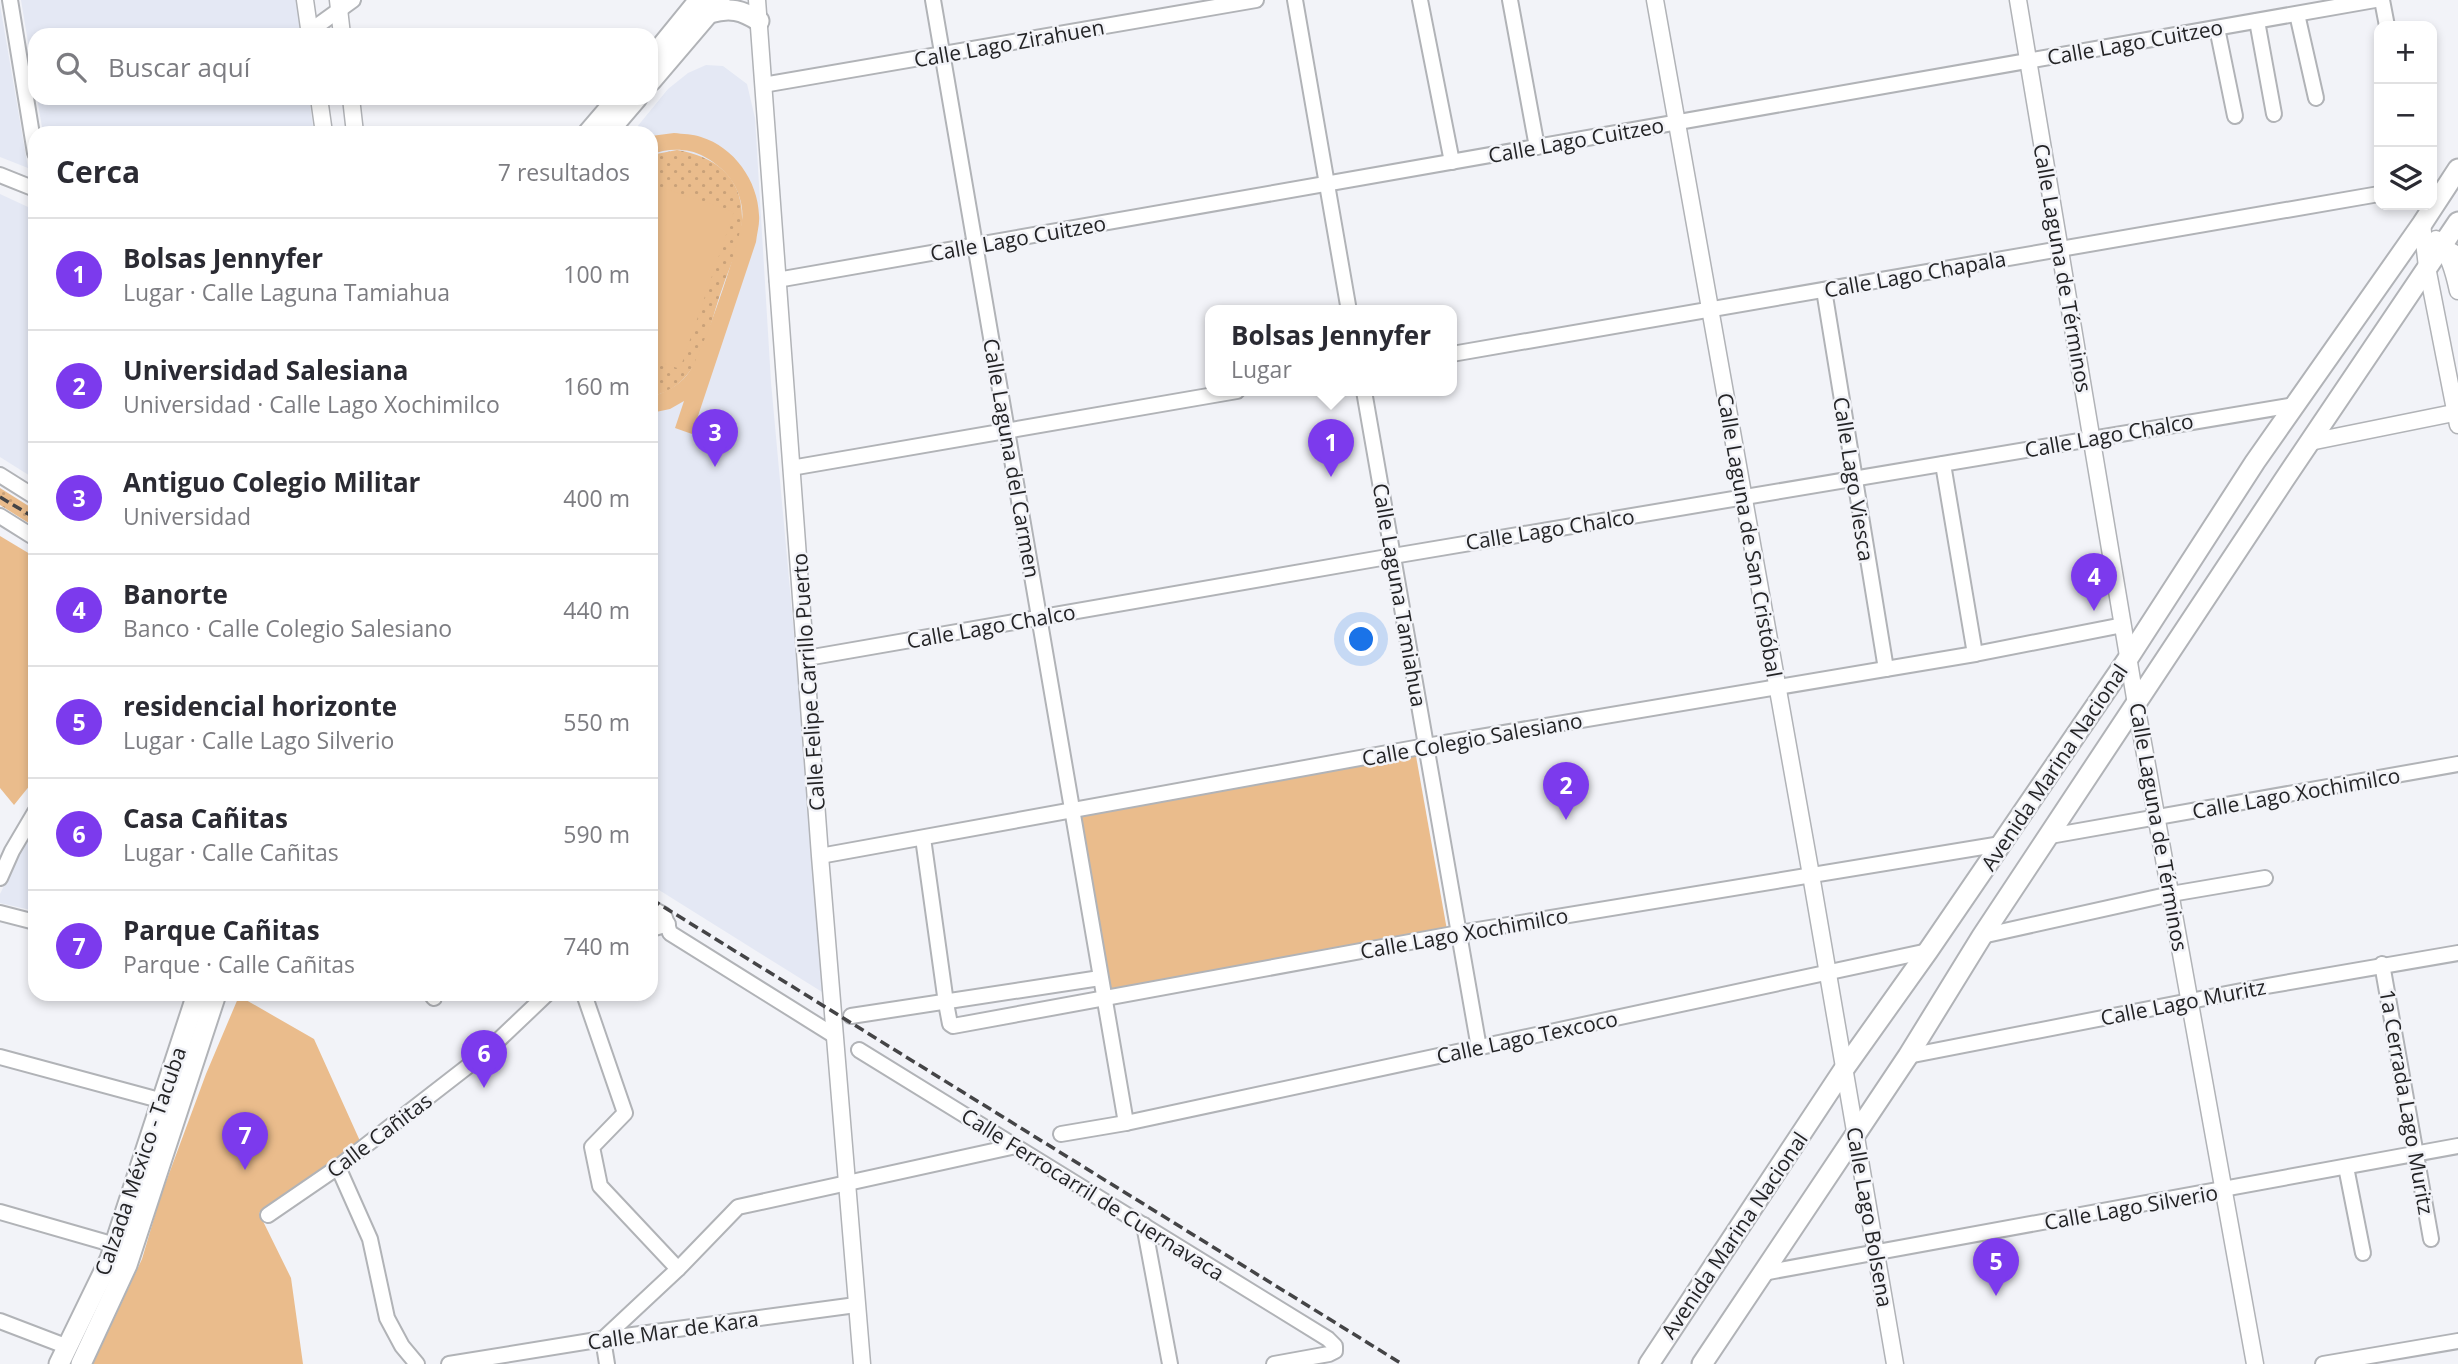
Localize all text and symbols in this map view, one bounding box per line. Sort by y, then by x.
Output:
street label: Calle Lago Zirahuen [912,12,1106,74]
street label: Calle Lago Cuitzeo [2045,13,2225,71]
map controls [2374,21,2437,210]
button: + [2374,21,2437,84]
search box [28,28,658,105]
icon: search [52,48,90,86]
text: Buscar aquí [108,49,250,85]
button: − [2374,84,2437,147]
street label: Calle Lago Cuitzeo [1486,111,1666,169]
street label: Calle Laguna de Términos [2027,141,2099,395]
button: layers [2374,147,2437,210]
text: Cerca [56,151,140,192]
text: 7 resultados [498,156,630,188]
street label: Calle Lago Cuitzeo [928,209,1108,267]
text: Bolsas Jennyfer [123,240,323,276]
street label: Calle Lago Chapala [1822,244,2008,304]
text: 1 [72,258,86,290]
text: 100 m [563,258,630,290]
text: Lugar · Calle Laguna Tamiahua [123,276,450,308]
popup [1205,305,1457,396]
text: Bolsas Jennyfer [1231,317,1431,353]
street label: Calle Laguna del Carmen [977,336,1047,580]
text: Universidad Salesiana [123,352,409,388]
text: Lugar [1231,353,1292,385]
text: 2 [72,370,86,402]
text: 160 m [563,370,630,402]
text: Universidad · Calle Lago Xochimilco [123,388,500,420]
street label: Calle Laguna de San Cristóbal [1711,391,1789,679]
street label: Calle Lago Viesca [1827,395,1881,563]
street label: Calle Lago Chalco [2023,406,2195,464]
pin: 3 [692,409,738,467]
pin: 1 [1308,419,1354,477]
text: Antiguo Colegio Militar [123,464,420,500]
street label: Calle Laguna Tamiahua [1367,481,1433,709]
text: 3 [72,482,86,514]
text: 400 m [563,482,630,514]
text: Universidad [123,500,251,532]
street label: Calle Lago Chalco [1464,502,1636,556]
street label: Calle Felipe Carrillo Puerto [785,552,831,812]
pin: 4 [2071,553,2117,611]
text: Banorte [123,576,228,612]
text: 4 [72,594,86,626]
text: 440 m [563,594,630,626]
street label: Calle Lago Chalco [905,597,1077,655]
text: Banco · Calle Colegio Salesiano [123,612,452,644]
your location [1344,622,1378,656]
street label: Avenida Marina Nacional [1974,658,2134,876]
text: residencial horizonte [123,688,397,724]
street label: Calle Laguna de Términos [2123,700,2195,954]
text: 5 [72,706,86,738]
text: 550 m [563,706,630,738]
street label: Calle Colegio Salesiano [1360,706,1584,772]
text: Lugar · Calle Lago Silverio [123,724,394,756]
street label: Calle Lago Xochimilco [2190,761,2402,825]
pin: 2 [1543,762,1589,820]
text: Casa Cañitas [123,800,288,836]
text: 6 [72,818,86,850]
text: 590 m [563,818,630,850]
text: Lugar · Calle Cañitas [123,836,339,868]
street label: Calle Lago Xochimilco [1358,901,1570,965]
text: Parque Cañitas [123,912,320,948]
text: 7 [72,930,86,962]
text: 740 m [563,930,630,962]
text: Parque · Calle Cañitas [123,948,355,980]
street label: Calle Lago Muritz [2098,972,2268,1032]
street label: 1a Cerrada Lago Muritz [2373,987,2441,1217]
street label: Calle Lago Texcoco [1434,1004,1620,1070]
pin: 6 [461,1030,507,1088]
street label: Calzada México - Tacuba [88,1043,192,1279]
street label: Calle Cañitas [321,1086,437,1184]
street label: Calle Ferrocarril de Cuernavaca [956,1101,1230,1287]
pin: 7 [222,1112,268,1170]
street label: Calle Lago Bolsena [1840,1125,1900,1309]
street label: Avenida Marina Nacional [1654,1126,1814,1344]
street label: Calle Lago Silverio [2042,1178,2220,1236]
pin: 5 [1973,1238,2019,1296]
street label: Calle Mar de Kara [586,1304,760,1356]

